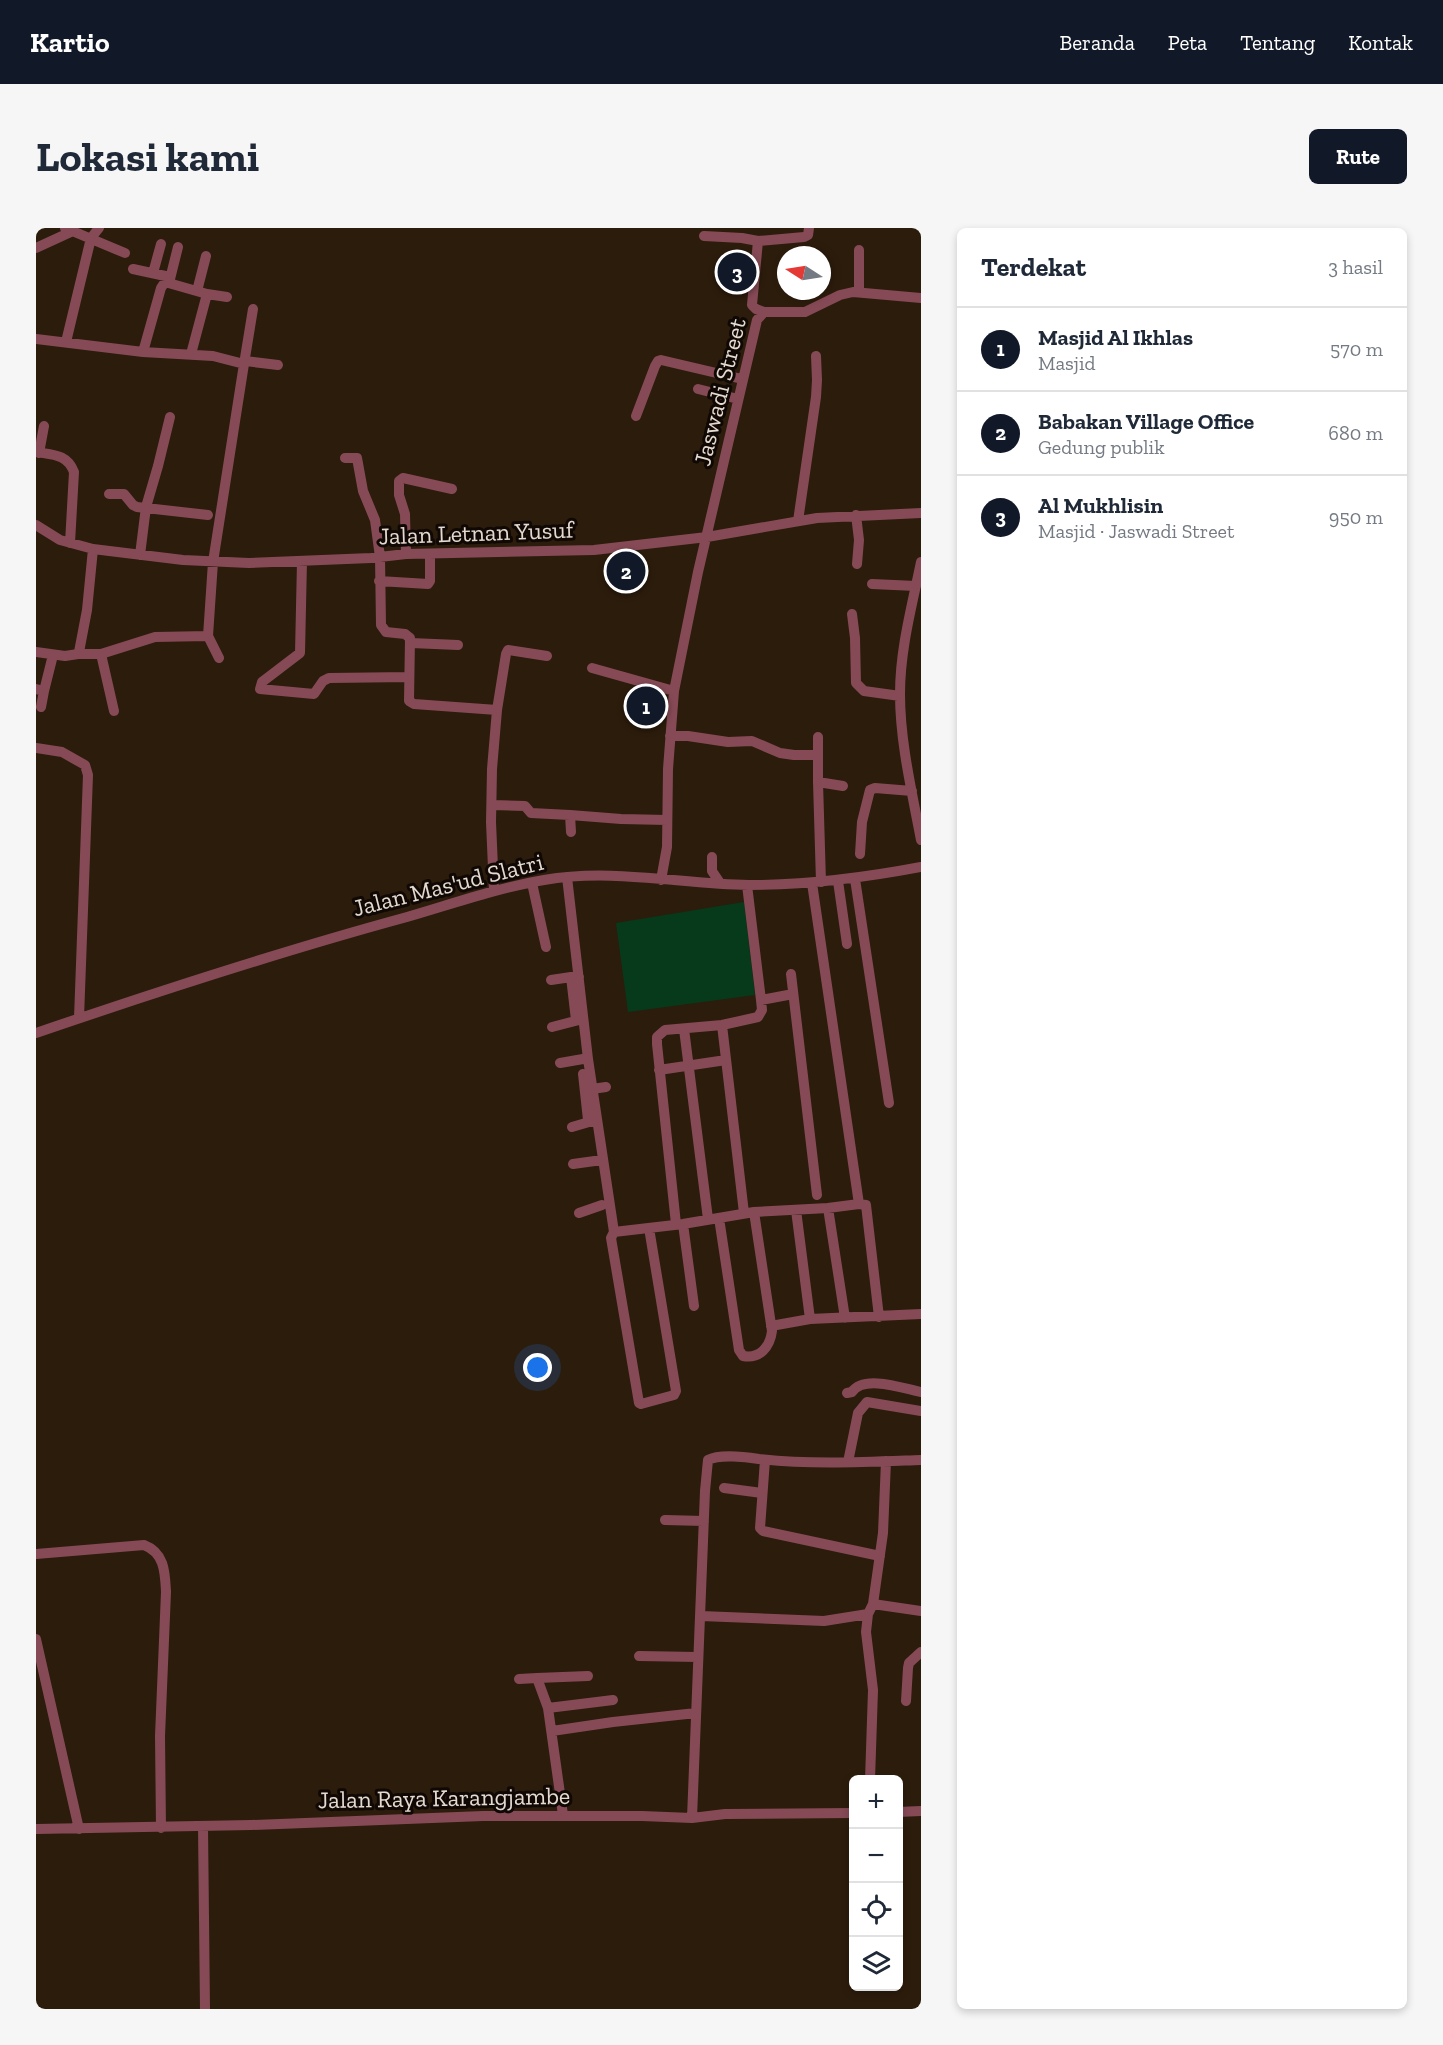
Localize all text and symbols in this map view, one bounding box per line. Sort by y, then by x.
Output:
text: Kartio [30,26,110,59]
text: Beranda [1060,30,1135,55]
text: Peta [1168,30,1207,55]
text: Tentang [1240,30,1315,55]
text: Kontak [1348,30,1413,55]
button: Rute [1309,129,1407,184]
text: Lokasi kami [36,131,259,182]
north arrow [777,246,831,300]
pin: 3 [718,250,756,294]
text: Terdekat [981,251,1086,283]
text: 3 hasil [1328,255,1383,279]
street label: Jaswadi Street [687,315,752,469]
text: Masjid Al Ikhlas [1038,324,1193,351]
text: 1 [996,337,1005,361]
text: 570 m [1330,337,1383,361]
text: Masjid [1038,351,1095,375]
text: Babakan Village Office [1038,408,1254,435]
text: 2 [995,421,1006,445]
text: 680 m [1328,421,1383,445]
text: Gedung publik [1038,435,1165,459]
text: Al Mukhlisin [1038,492,1163,519]
text: 3 [995,505,1006,529]
text: 950 m [1329,505,1383,529]
street label: Jalan Letnan Yusuf [378,515,576,550]
text: Masjid · Jaswadi Street [1038,519,1234,543]
pin: 2 [606,548,646,594]
pin: 1 [626,684,666,728]
street label: Jalan Mas'ud Slatri [350,847,546,922]
your location [523,1353,552,1382]
map controls [849,1775,903,1991]
button: + [849,1775,903,1829]
street label: Jalan Raya Karangjambe [318,1781,570,1814]
button: − [849,1829,903,1883]
button: locate [849,1883,903,1937]
button: layers [849,1937,903,1991]

